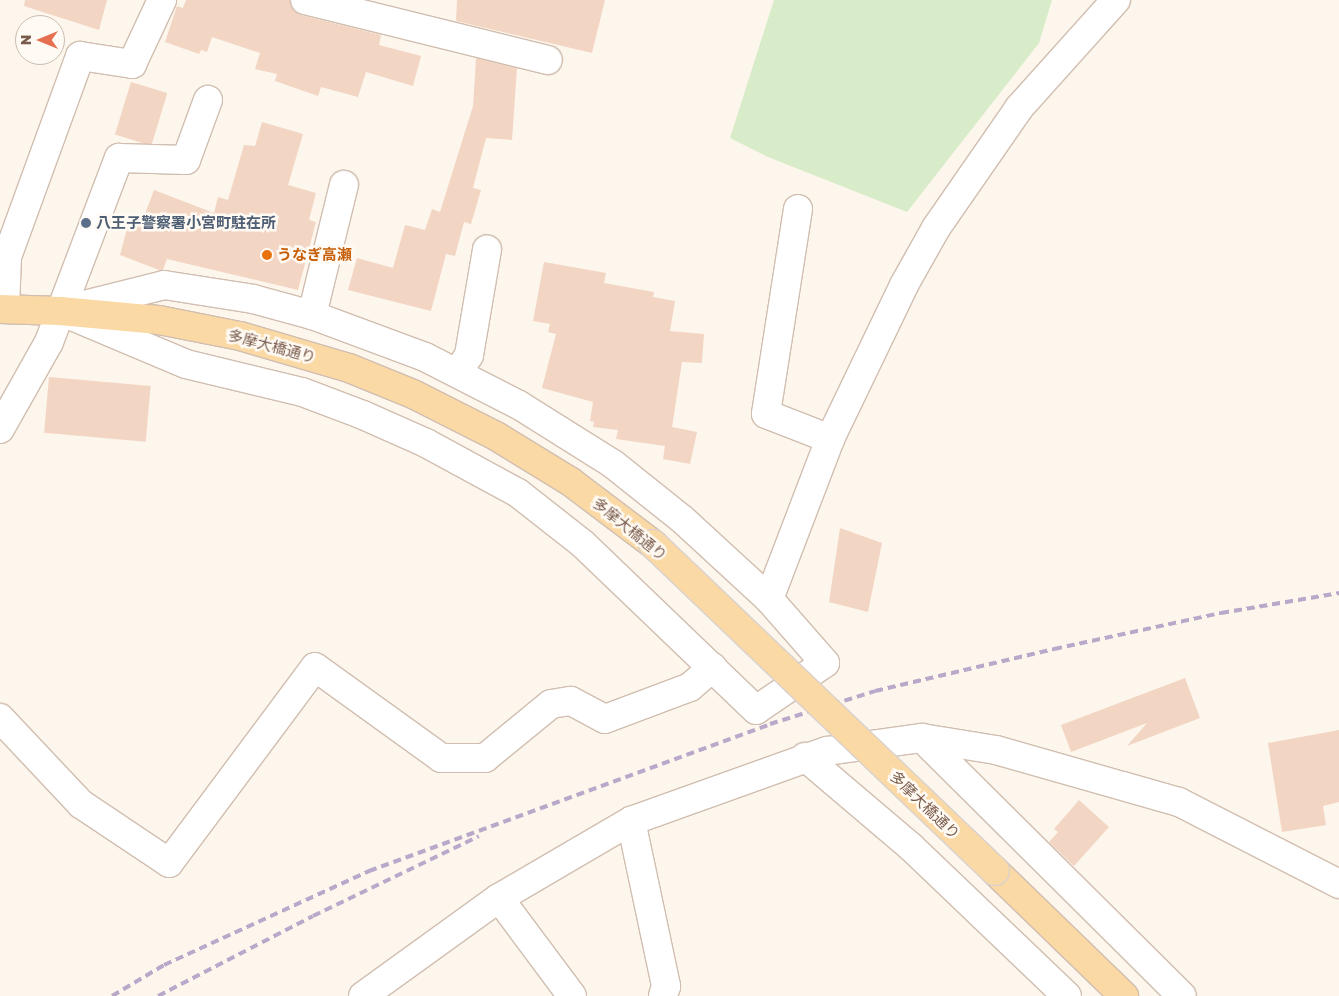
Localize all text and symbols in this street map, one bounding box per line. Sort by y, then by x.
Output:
north arrow [15,15,65,65]
text: N [17,35,34,45]
place label: 八王子警察署小宮町駐在所 [96,214,276,232]
marker: 八王子警察署小宮町駐在所 [80,217,92,229]
place label: うなぎ高瀬 [277,246,352,264]
marker: うなぎ高瀬 [261,249,273,261]
street label: 多摩大橋通り [226,326,318,366]
street label: 多摩大橋通り [589,494,671,564]
street label: 多摩大橋通り [886,767,964,843]

